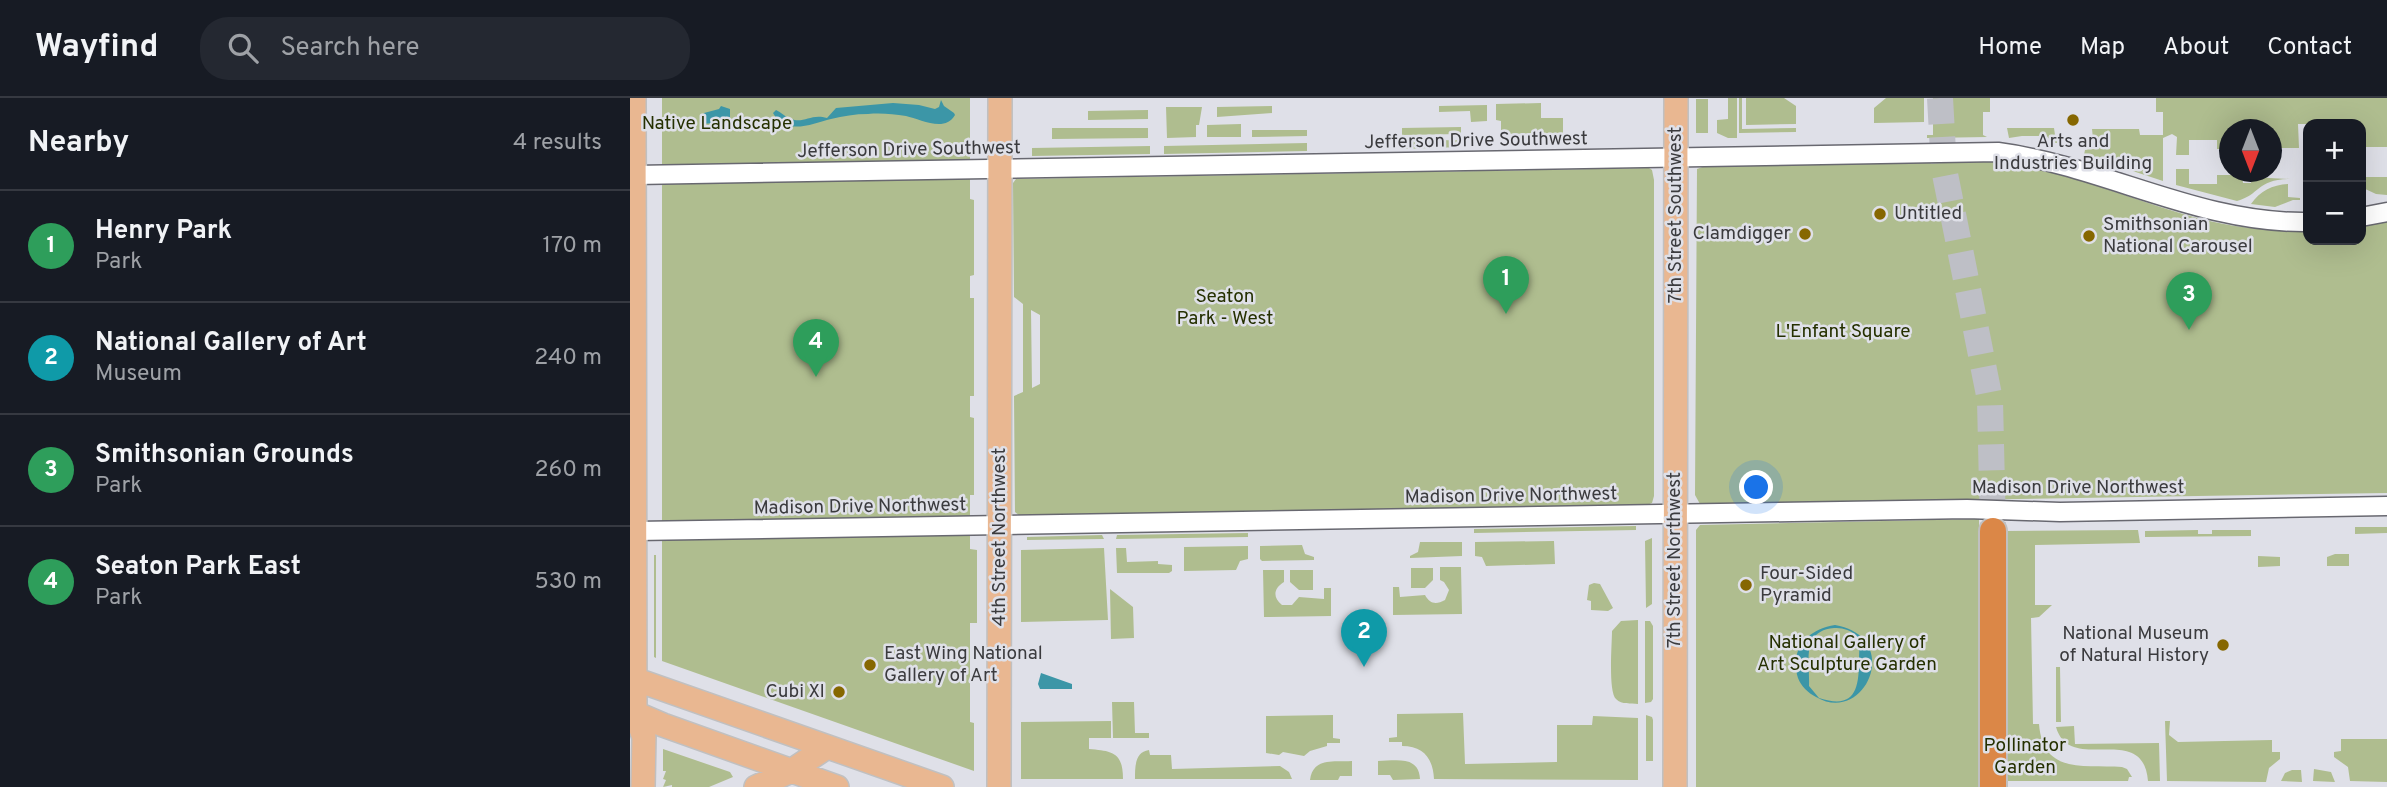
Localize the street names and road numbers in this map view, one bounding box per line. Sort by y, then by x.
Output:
street label: 7th Street Southwest [1664,126,1688,304]
street label: Jefferson Drive Southwest [1364,127,1588,155]
street label: Jefferson Drive Southwest [797,136,1021,164]
street label: 4th Street Northwest [988,448,1012,626]
street label: 7th Street Northwest [1663,472,1687,648]
street label: Madison Drive Northwest [1972,476,2184,500]
street label: Madison Drive Northwest [1404,482,1618,510]
street label: Madison Drive Northwest [753,493,967,521]

